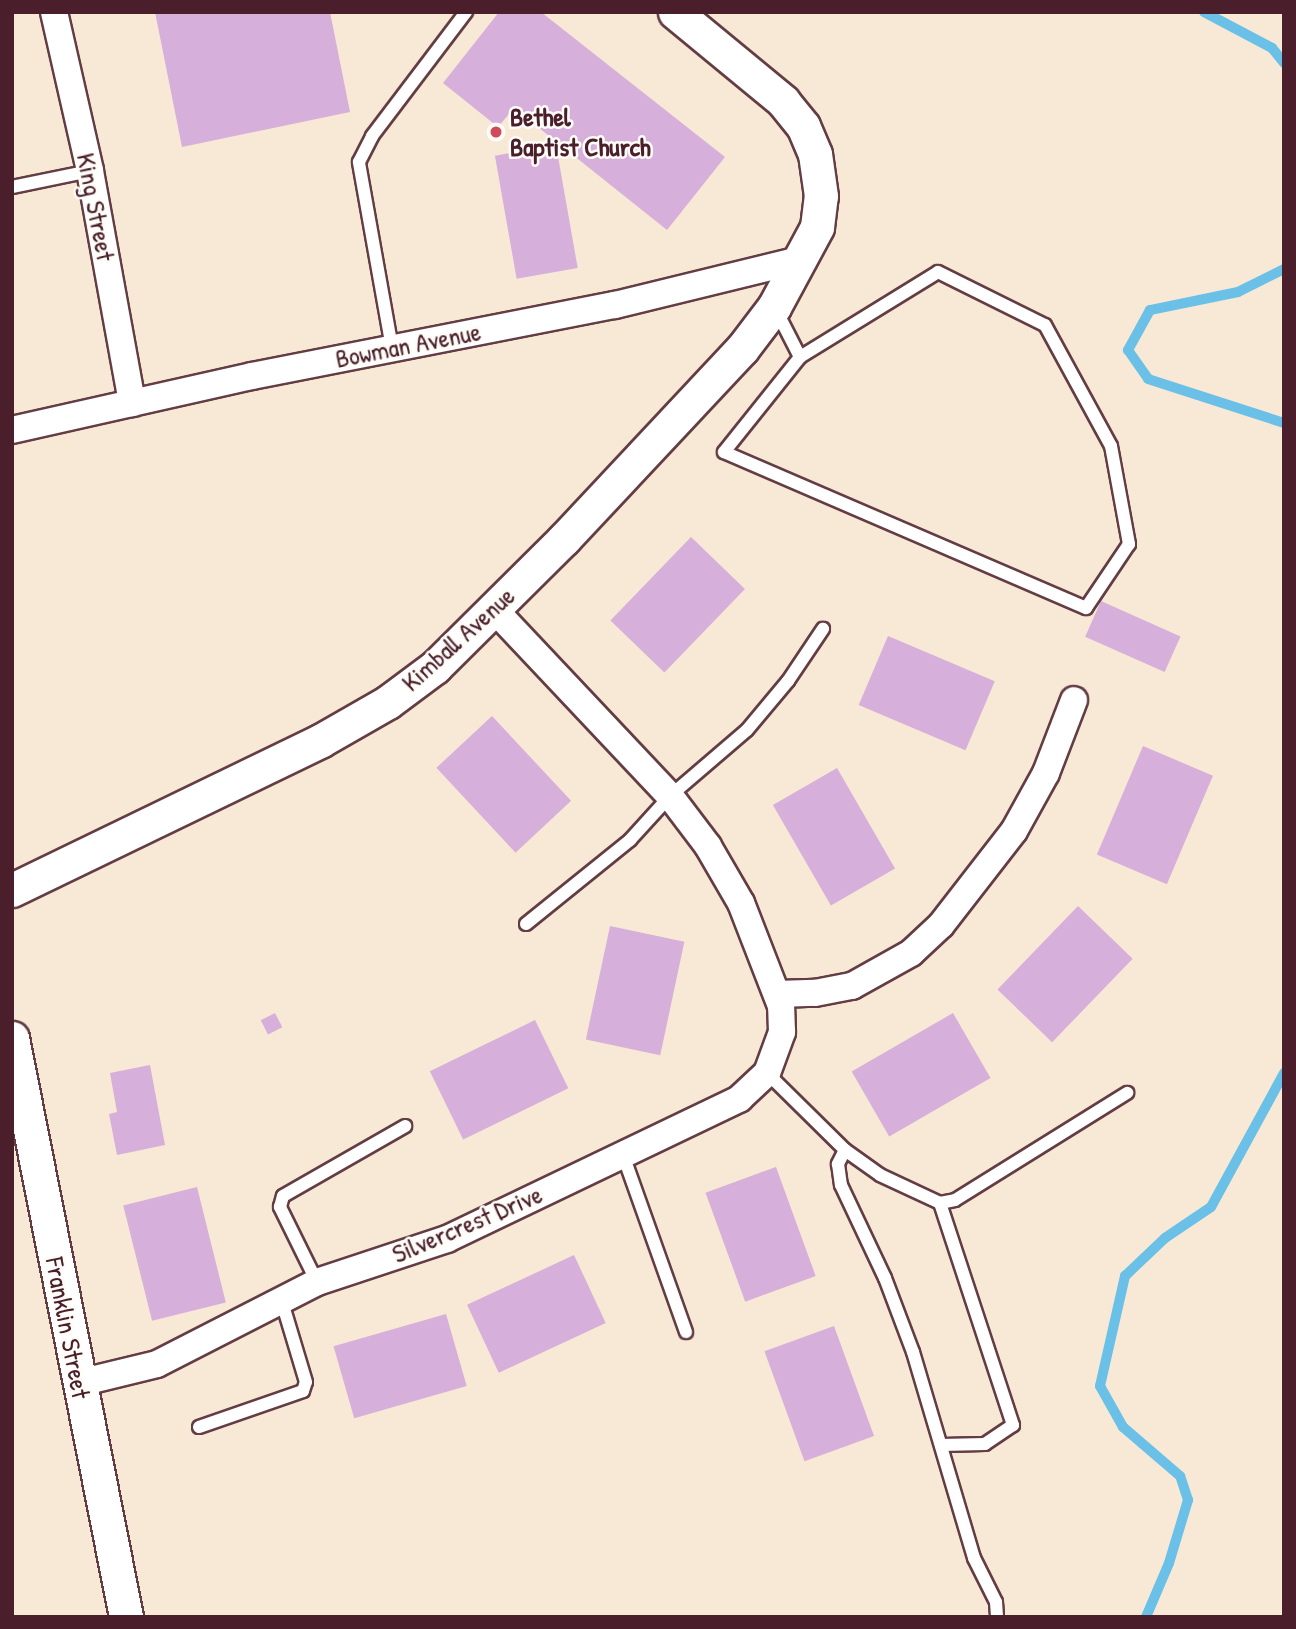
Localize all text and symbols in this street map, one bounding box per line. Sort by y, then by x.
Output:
place label: Bethel Baptist Church [510,101,651,162]
marker: Bethel Baptist Church [488,124,504,140]
street label: King Street [70,150,122,264]
street label: Bowman Avenue [333,316,483,374]
street label: Kimball Avenue [395,580,521,698]
street label: Silvercrest Drive [387,1178,547,1270]
street label: Franklin Street [39,1255,97,1401]

